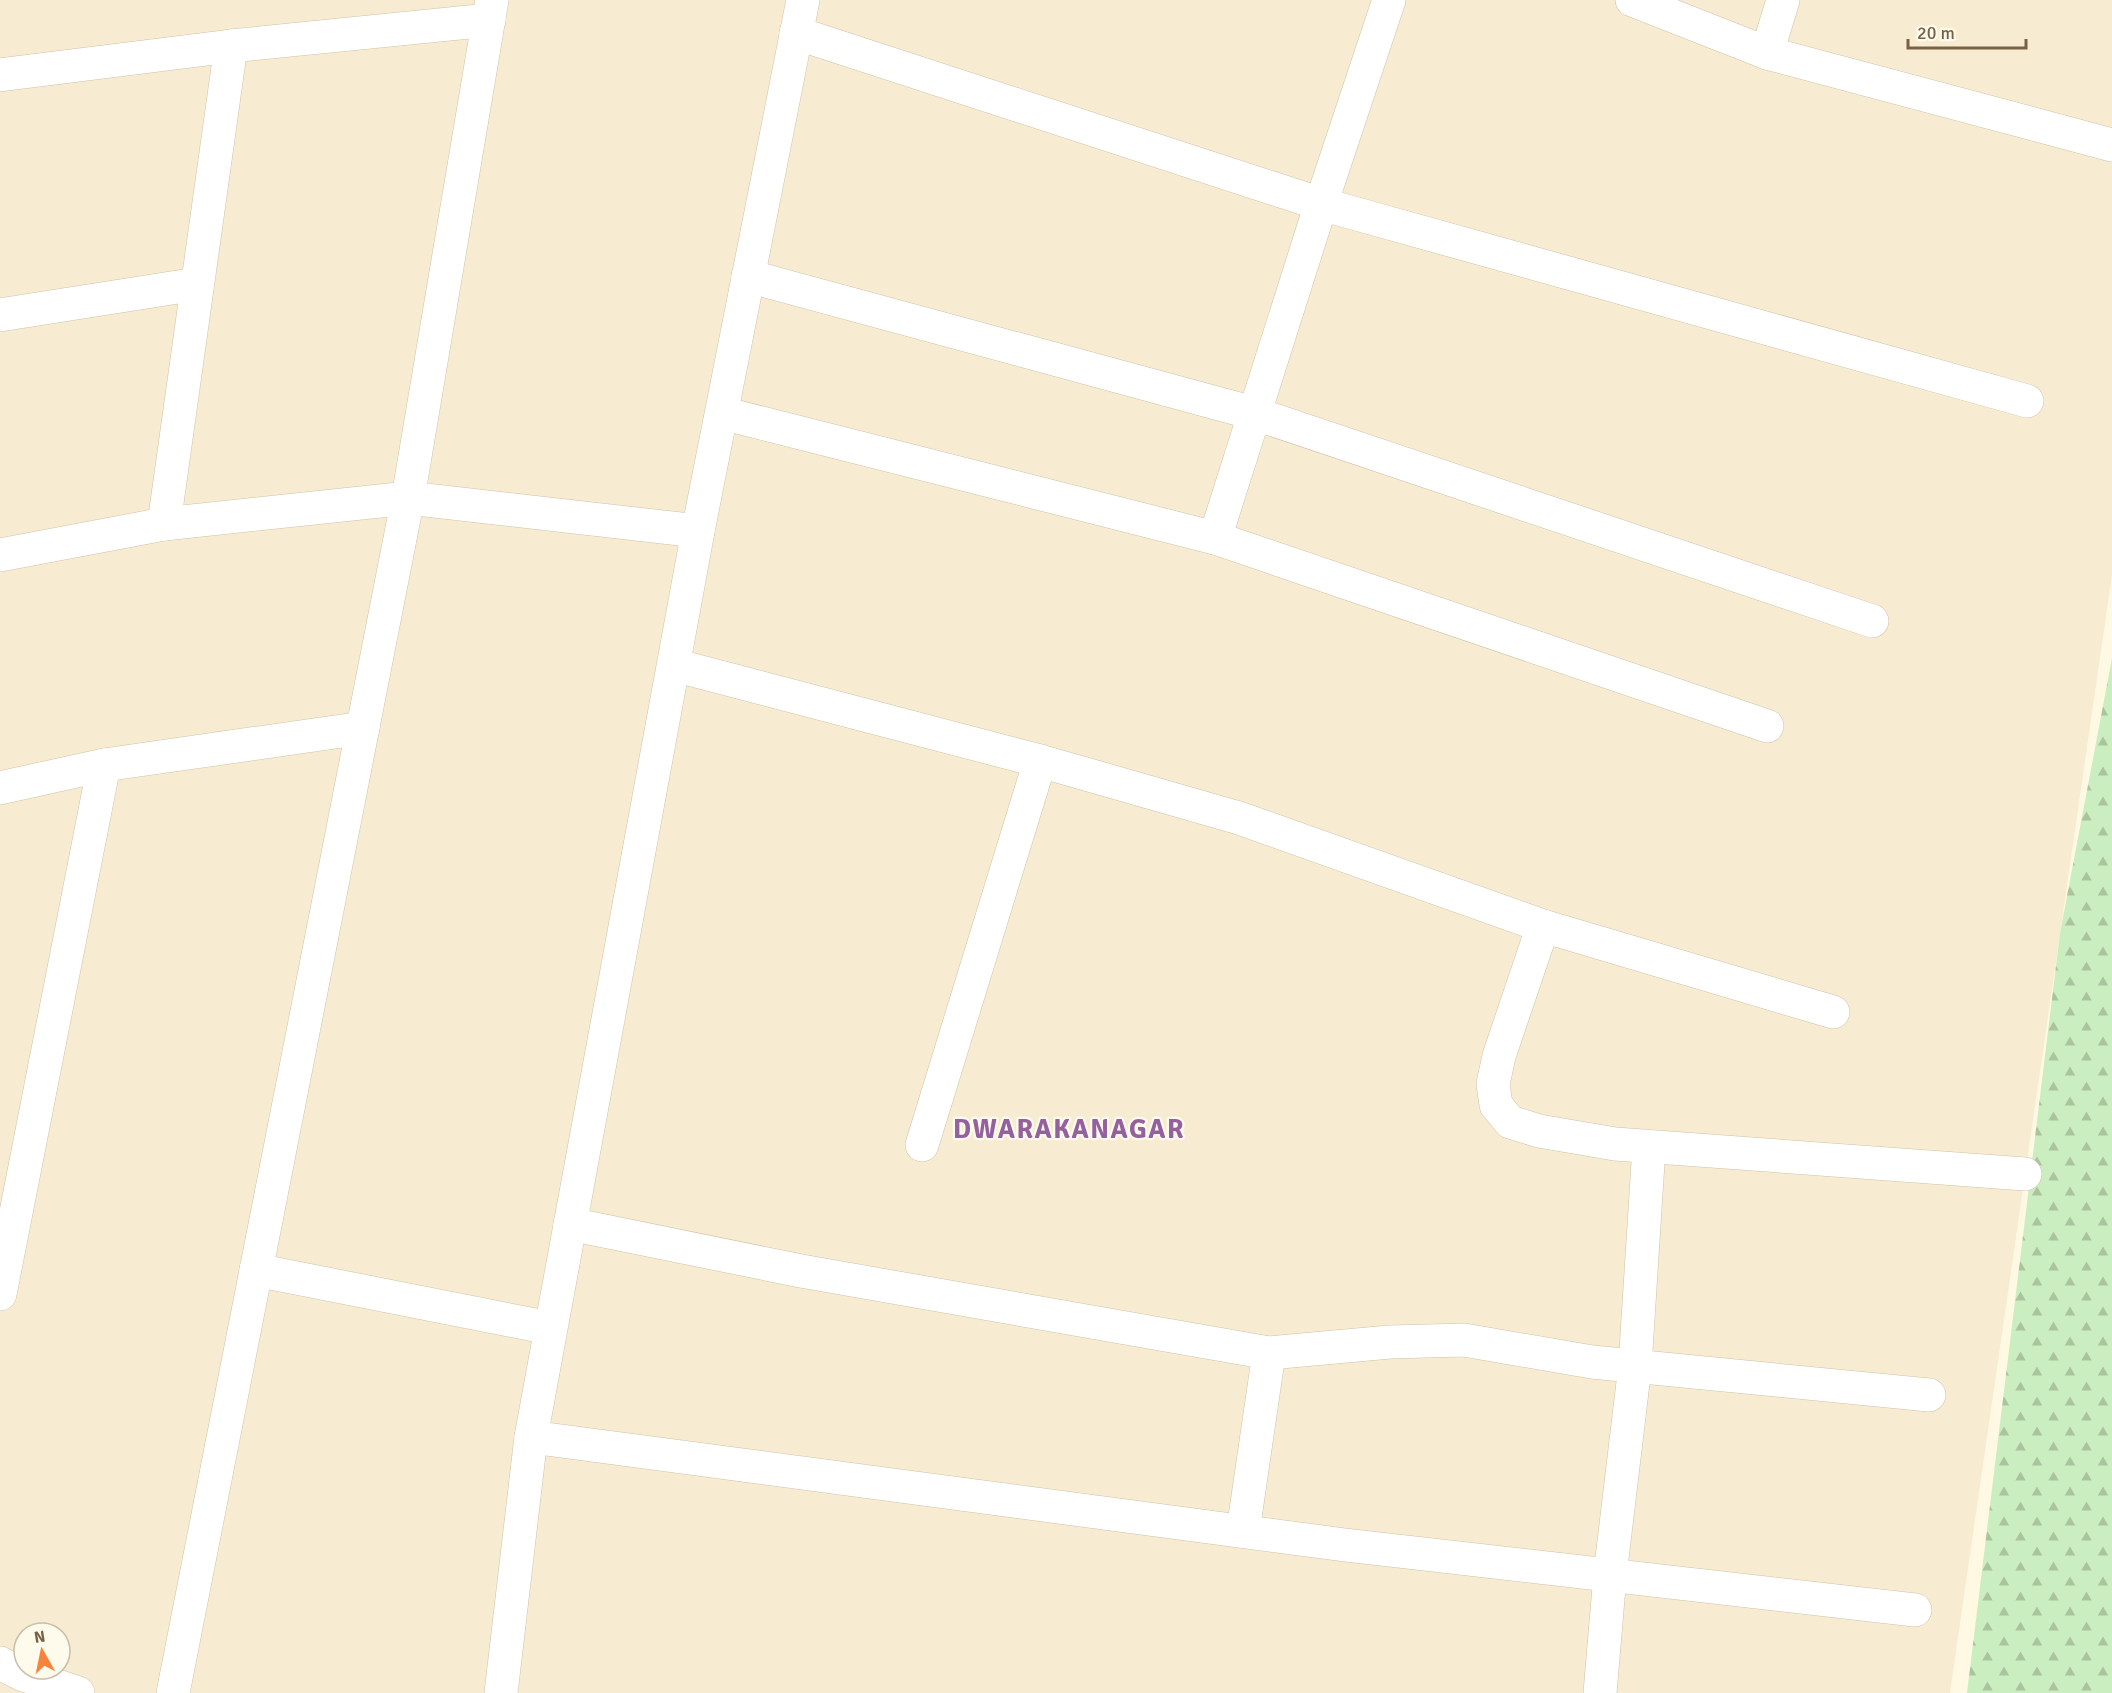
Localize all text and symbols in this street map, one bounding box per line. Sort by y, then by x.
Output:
scale bar [1908,12,2026,50]
text: 20 m [1917,22,1955,44]
district label: DWARAKANAGAR [953,1113,1185,1146]
north arrow [12,1621,72,1681]
text: N [33,1626,47,1648]

